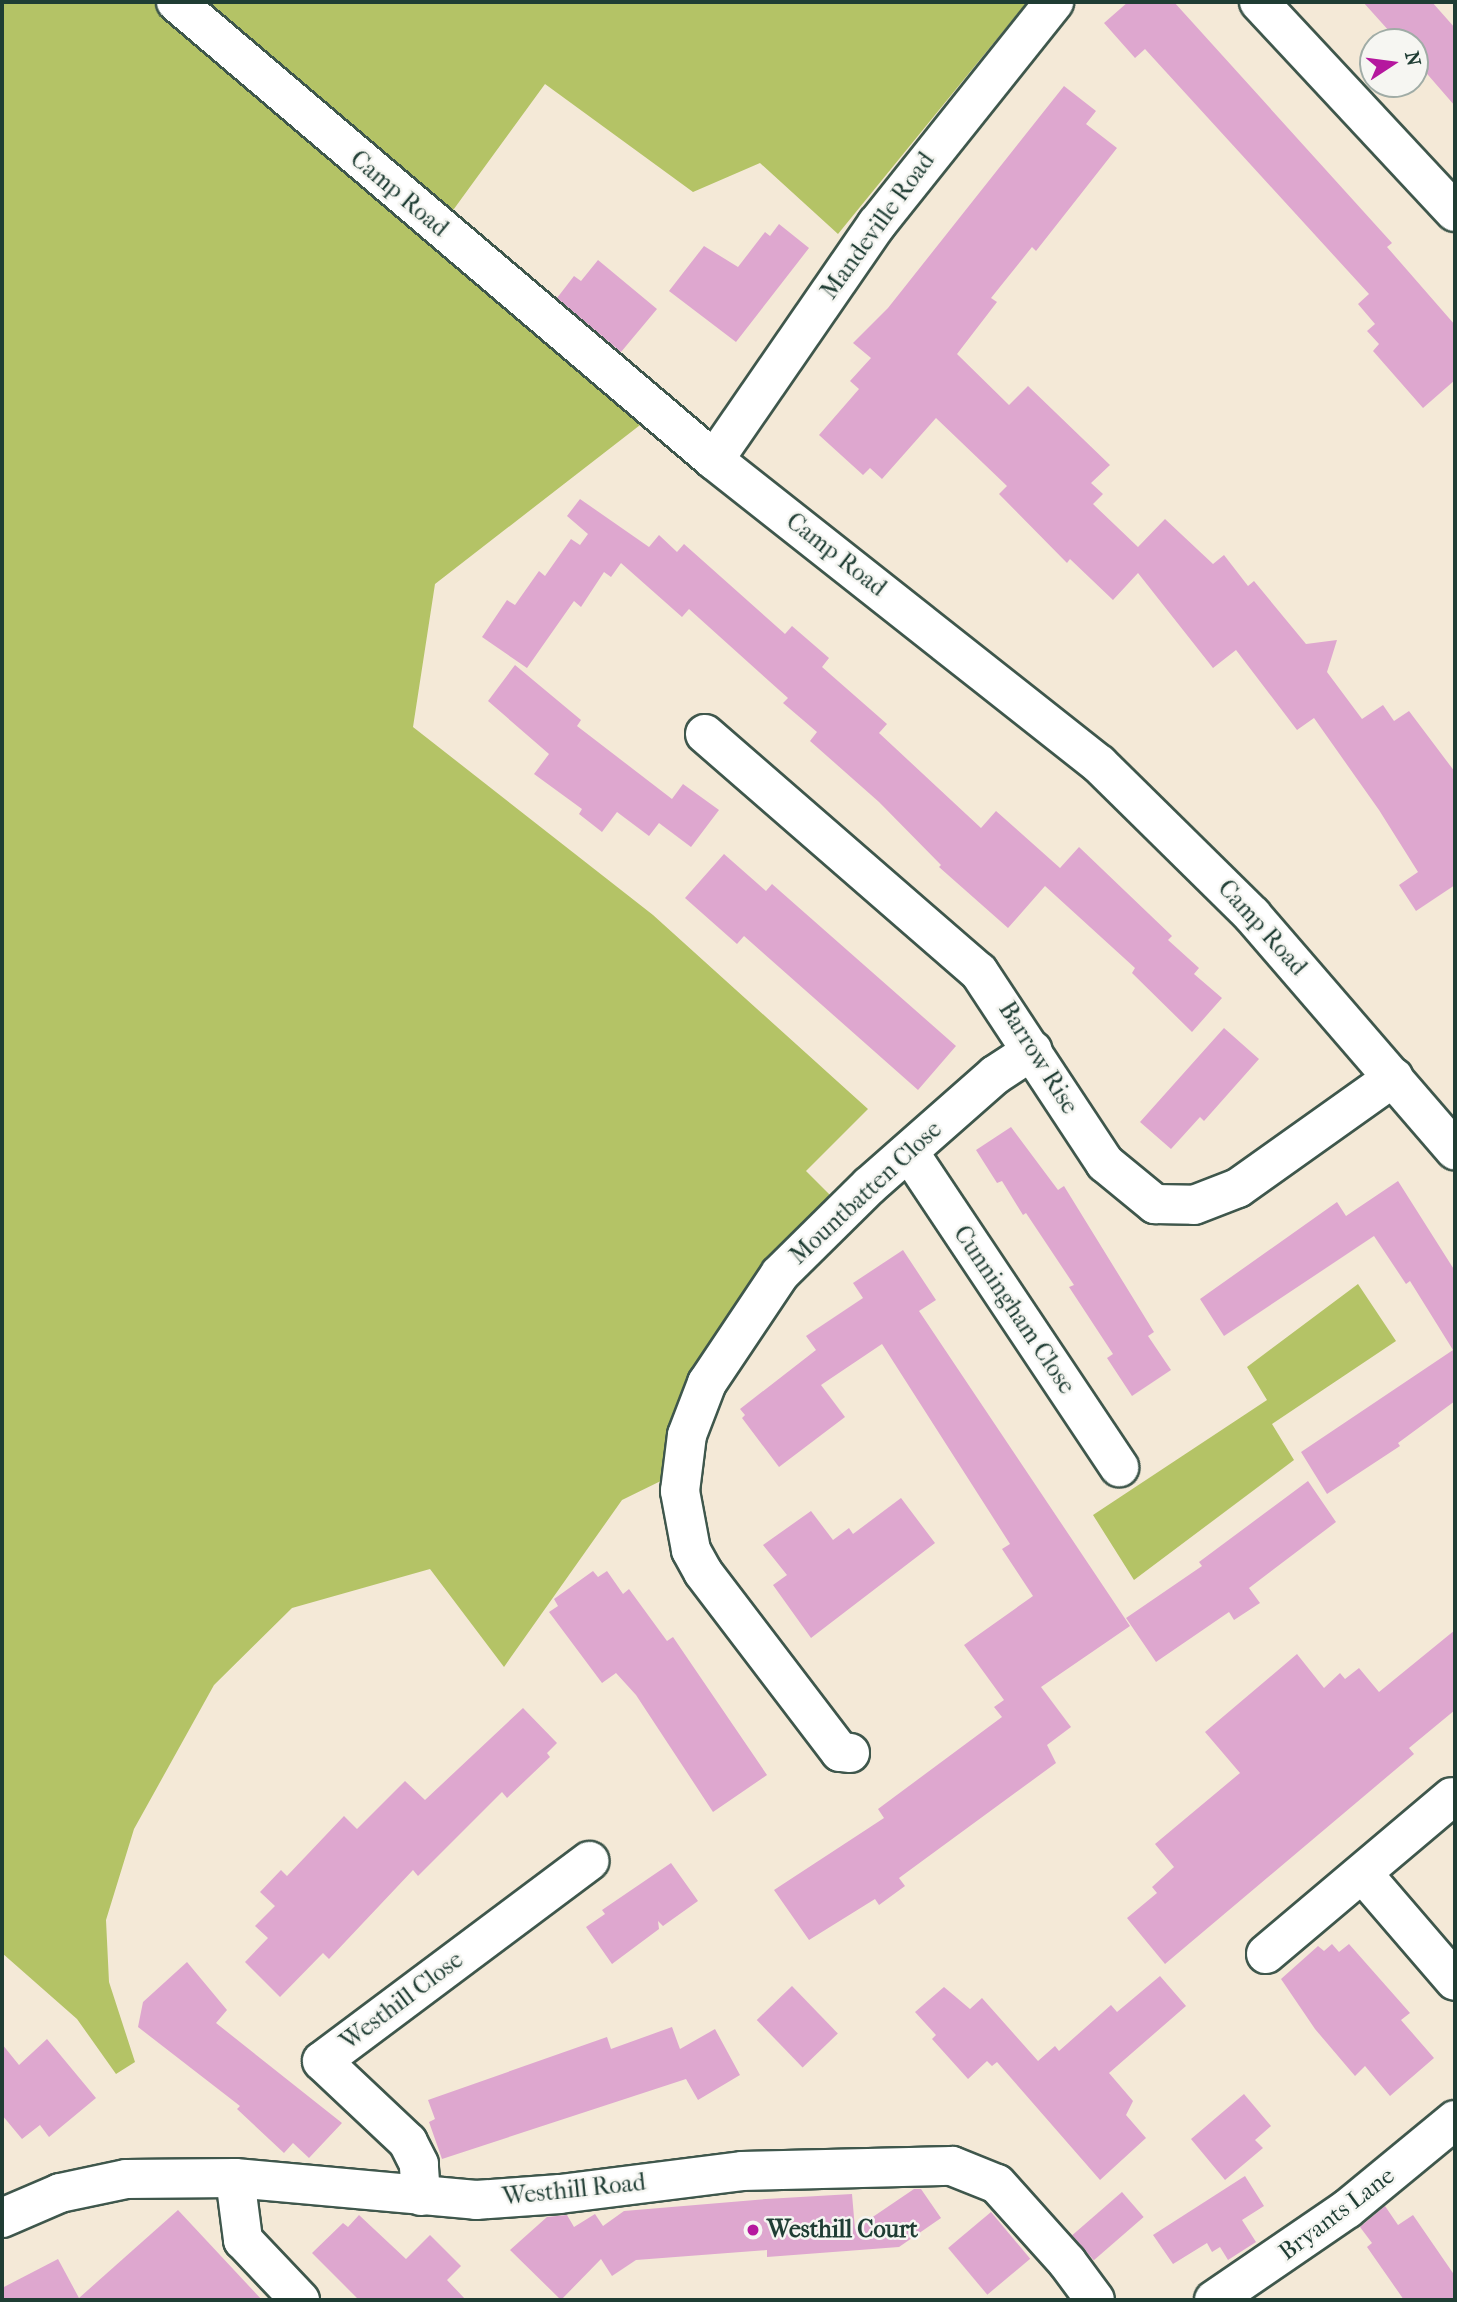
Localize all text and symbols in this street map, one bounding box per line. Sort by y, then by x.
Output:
north arrow [1359,28,1429,98]
text: N [1400,49,1425,68]
street label: Camp Road [344,145,454,243]
street label: Mandeville Road [815,147,941,305]
street label: Camp Road [780,507,892,603]
street label: Camp Road [1212,874,1312,982]
street label: Barrow Rise [992,997,1084,1119]
street label: Mountbatten Close [784,1115,948,1271]
street label: Cunningham Close [947,1220,1081,1400]
street label: Westhill Close [335,1946,469,2056]
street label: Bryants Lane [1274,2161,1400,2267]
street label: Westhill Road [501,2168,647,2212]
place label: Westhill Court [767,2216,918,2244]
marker: Westhill Court [745,2222,761,2238]

